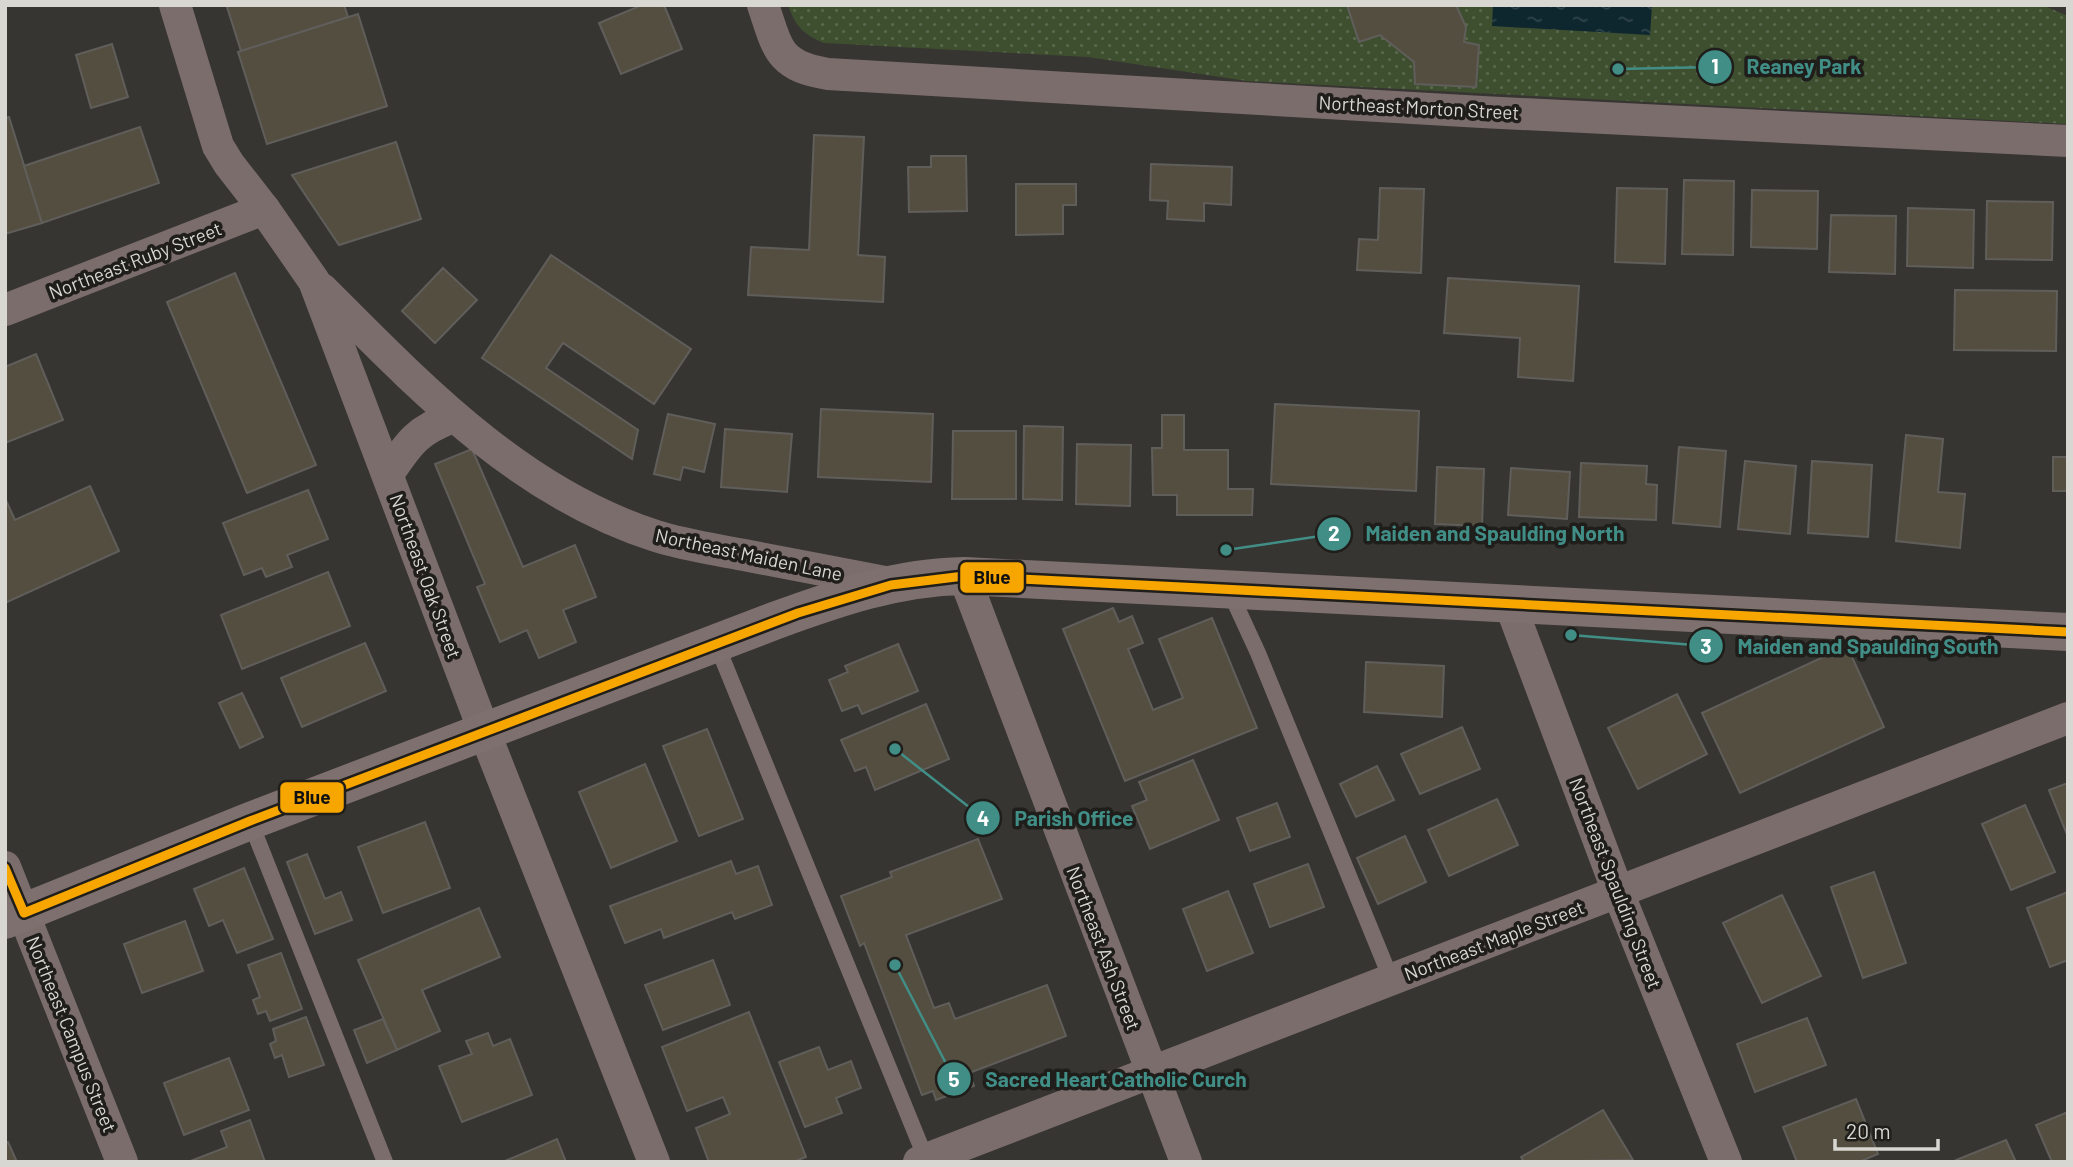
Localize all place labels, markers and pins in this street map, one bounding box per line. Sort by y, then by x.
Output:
callout: Reaney Park [1697,46,1875,88]
callout: Maiden and Spaulding North [1316,513,1638,555]
callout: Maiden and Spaulding South [1688,625,2012,667]
callout: Parish Office [965,797,1148,839]
callout: Sacred Heart Catholic Curch [936,1058,1260,1100]

